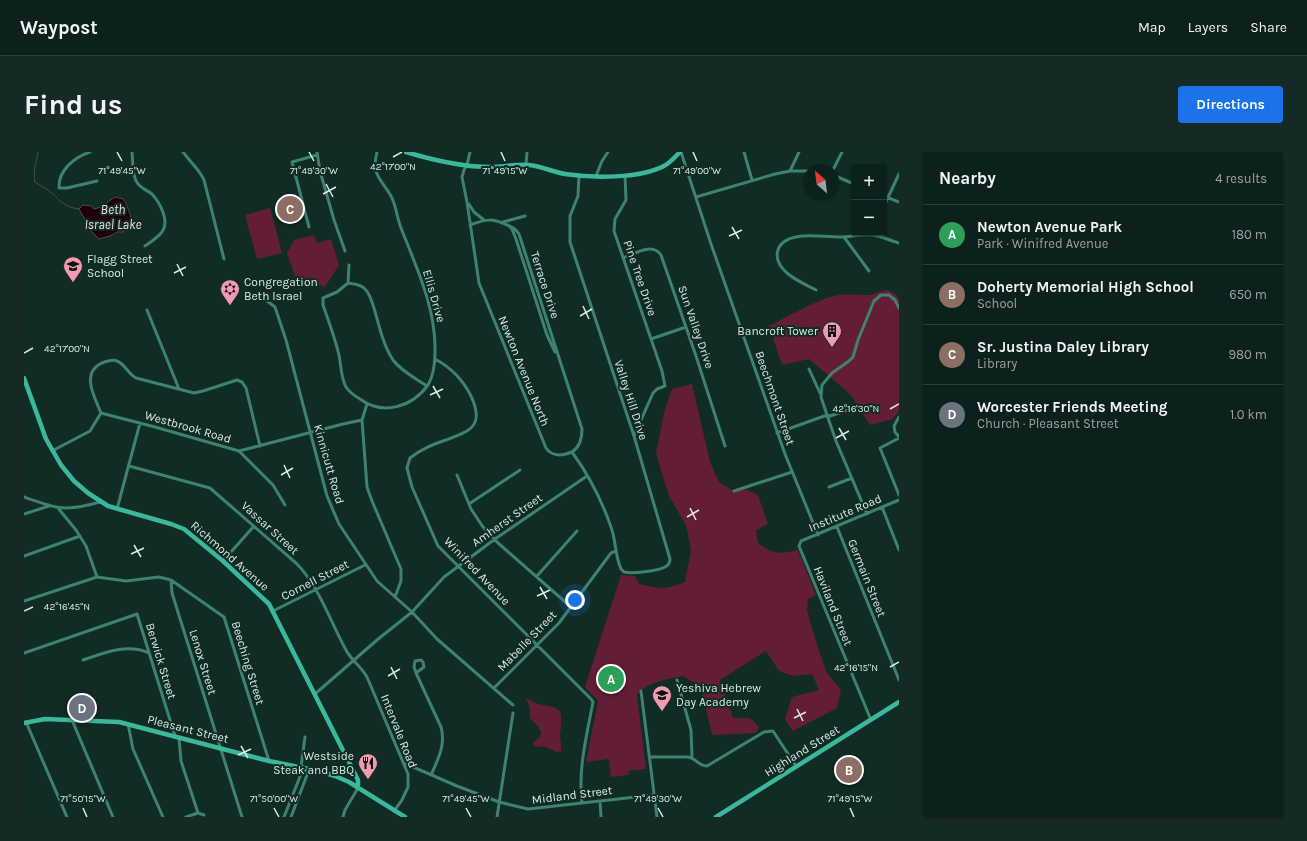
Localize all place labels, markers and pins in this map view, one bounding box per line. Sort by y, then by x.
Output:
pin: C [277,194,303,224]
place label: Flagg Street School [87,252,153,280]
school or university icon: Flagg Street School [62,255,84,283]
place label: Congregation Beth Israel [244,275,318,303]
synagogue icon: Congregation Beth Israel [219,278,241,306]
building icon: Bancroft Tower [821,320,843,348]
place label: Bancroft Tower [737,324,819,338]
pin: A [598,664,624,694]
place label: Yeshiva Hebrew Day Academy [676,681,761,709]
school or university icon: Yeshiva Hebrew Day Academy [651,684,673,712]
pin: D [69,693,95,723]
place label: Westside Steak and BBQ [273,749,354,777]
restaurant icon: Westside Steak and BBQ [357,752,379,780]
pin: B [836,755,862,785]

